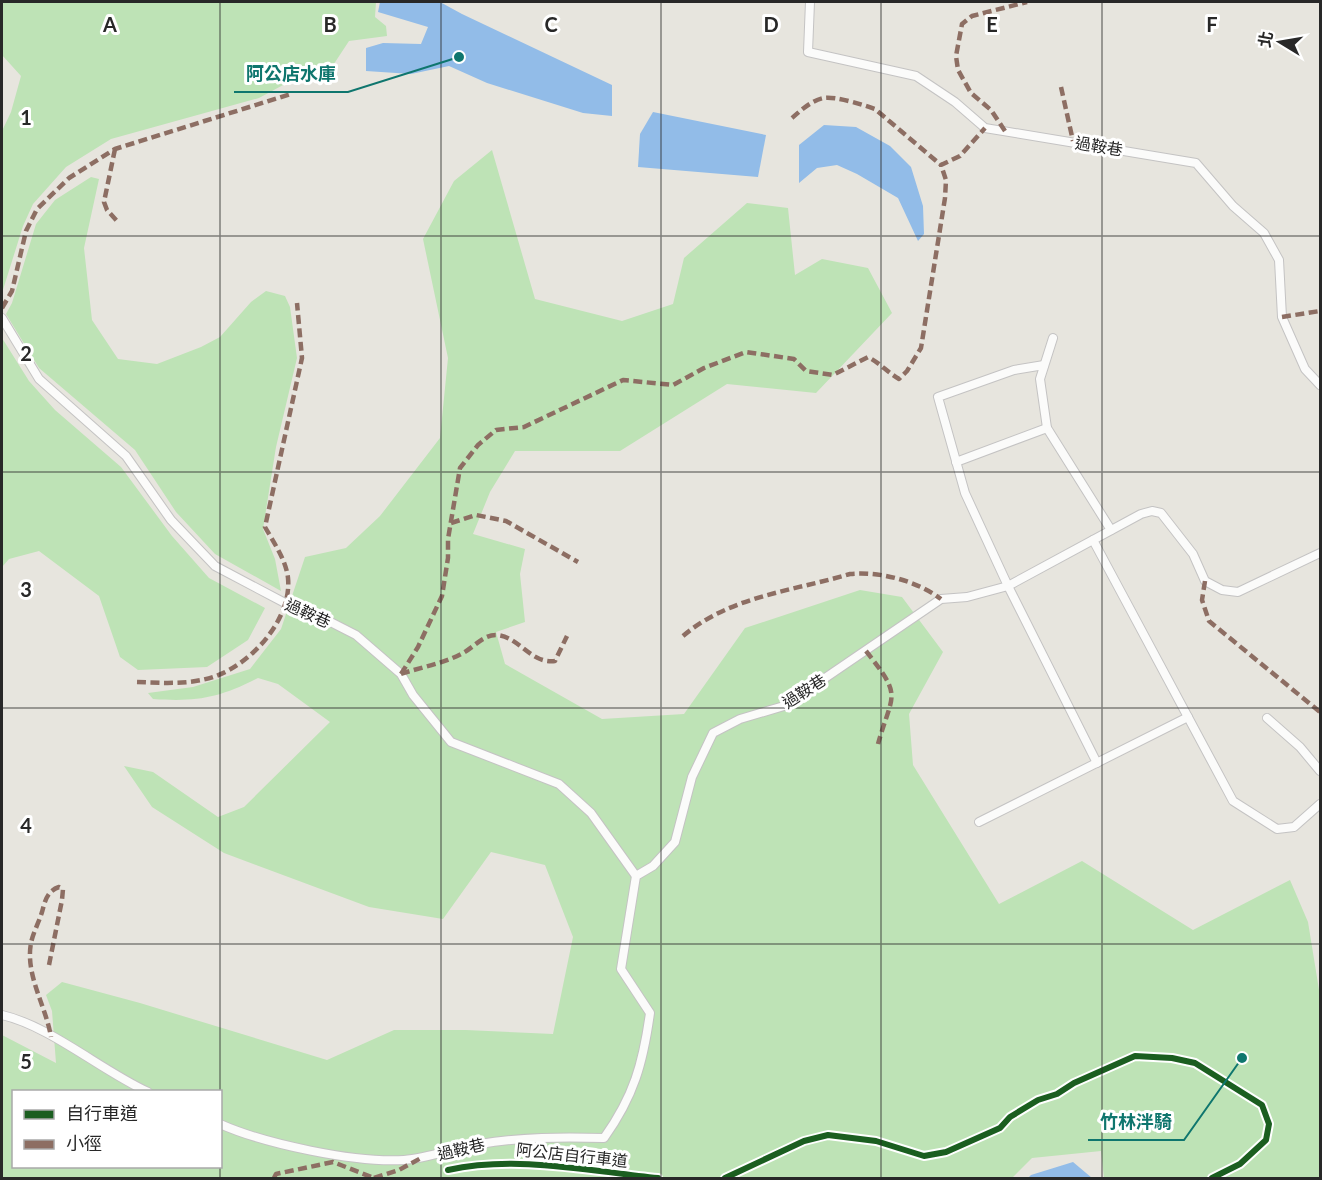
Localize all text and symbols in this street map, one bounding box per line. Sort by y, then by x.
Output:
text: A [102,12,117,36]
text: B [323,12,337,36]
text: C [544,12,558,36]
text: D [763,12,779,36]
text: E [986,12,998,36]
text: F [1206,12,1218,36]
north arrow [1250,12,1310,72]
text: 北 [1254,29,1276,49]
callout: 阿公店水庫 [234,56,348,92]
text: 阿公店水庫 [246,62,336,84]
text: 1 [20,105,32,129]
street label: 過鞍巷 [1074,132,1124,159]
text: 2 [20,341,32,365]
text: 3 [20,577,32,601]
street label: 過鞍巷 [282,594,334,631]
street label: 過鞍巷 [778,670,829,712]
text: 4 [20,813,32,837]
text: 5 [20,1049,32,1073]
legend [12,1090,222,1168]
text: 自行車道 [66,1102,138,1124]
callout: 竹林泮騎 [1088,1104,1184,1140]
text: 竹林泮騎 [1100,1110,1172,1132]
text: 小徑 [66,1132,102,1154]
street label: 過鞍巷 [435,1134,486,1163]
street label: 阿公店自行車道 [515,1139,629,1170]

